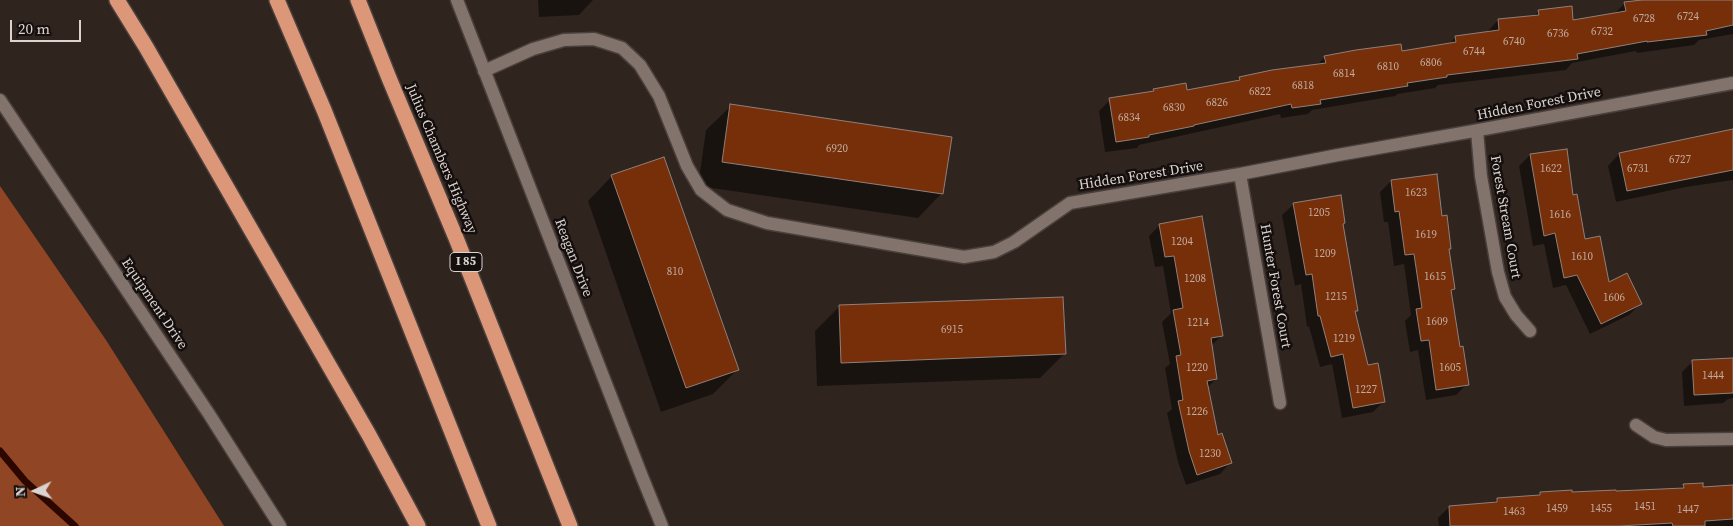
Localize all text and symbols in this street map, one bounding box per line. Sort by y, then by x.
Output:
scale bar [12,10,84,42]
house number: 6724 [1677,10,1699,24]
house number: 6728 [1633,12,1655,26]
text: 20 m [18,18,50,39]
house number: 6732 [1591,25,1613,39]
house number: 6736 [1547,27,1569,41]
house number: 6740 [1503,35,1525,49]
house number: 6744 [1463,45,1485,59]
house number: 6806 [1420,56,1442,70]
house number: 6810 [1377,60,1399,74]
house number: 6814 [1333,67,1355,81]
house number: 6818 [1292,79,1314,93]
street label: Julius Chambers Highway [402,82,480,236]
street label: Hidden Forest Drive [1476,84,1602,124]
house number: 6822 [1249,85,1271,99]
house number: 6826 [1206,96,1228,110]
house number: 6830 [1163,101,1185,115]
house number: 6834 [1118,111,1140,125]
house number: 6920 [826,142,848,156]
house number: 6727 [1669,153,1691,167]
street label: Forest Stream Court [1486,154,1524,280]
street label: Hidden Forest Drive [1078,158,1204,194]
house number: 1622 [1540,162,1562,176]
house number: 6731 [1627,162,1649,176]
house number: 1623 [1405,186,1427,200]
house number: 1205 [1308,206,1330,220]
house number: 1616 [1549,208,1571,222]
street label: Reagan Drive [550,216,596,300]
street label: Hunter Forest Court [1256,223,1294,349]
house number: 1619 [1415,228,1437,242]
house number: 1204 [1171,235,1193,249]
house number: 1209 [1314,247,1336,261]
house number: 1610 [1571,250,1593,264]
road number: I 85 [450,252,482,272]
street label: Equipment Drive [117,255,191,353]
house number: 810 [667,265,683,279]
house number: 1615 [1424,270,1446,284]
house number: 1208 [1184,272,1206,286]
house number: 1215 [1325,290,1347,304]
house number: 1606 [1603,291,1625,305]
house number: 1609 [1426,315,1448,329]
house number: 1214 [1187,316,1209,330]
house number: 6915 [941,323,963,337]
house number: 1219 [1333,332,1355,346]
house number: 1220 [1186,361,1208,375]
house number: 1605 [1439,361,1461,375]
house number: 1444 [1702,369,1724,383]
house number: 1227 [1355,383,1377,397]
house number: 1226 [1186,405,1208,419]
house number: 1230 [1199,447,1221,461]
north arrow [10,466,60,516]
text: N [10,486,30,497]
house number: 1451 [1634,500,1656,514]
house number: 1459 [1546,502,1568,516]
house number: 1455 [1590,502,1612,516]
house number: 1447 [1677,503,1699,517]
house number: 1463 [1503,505,1525,519]

